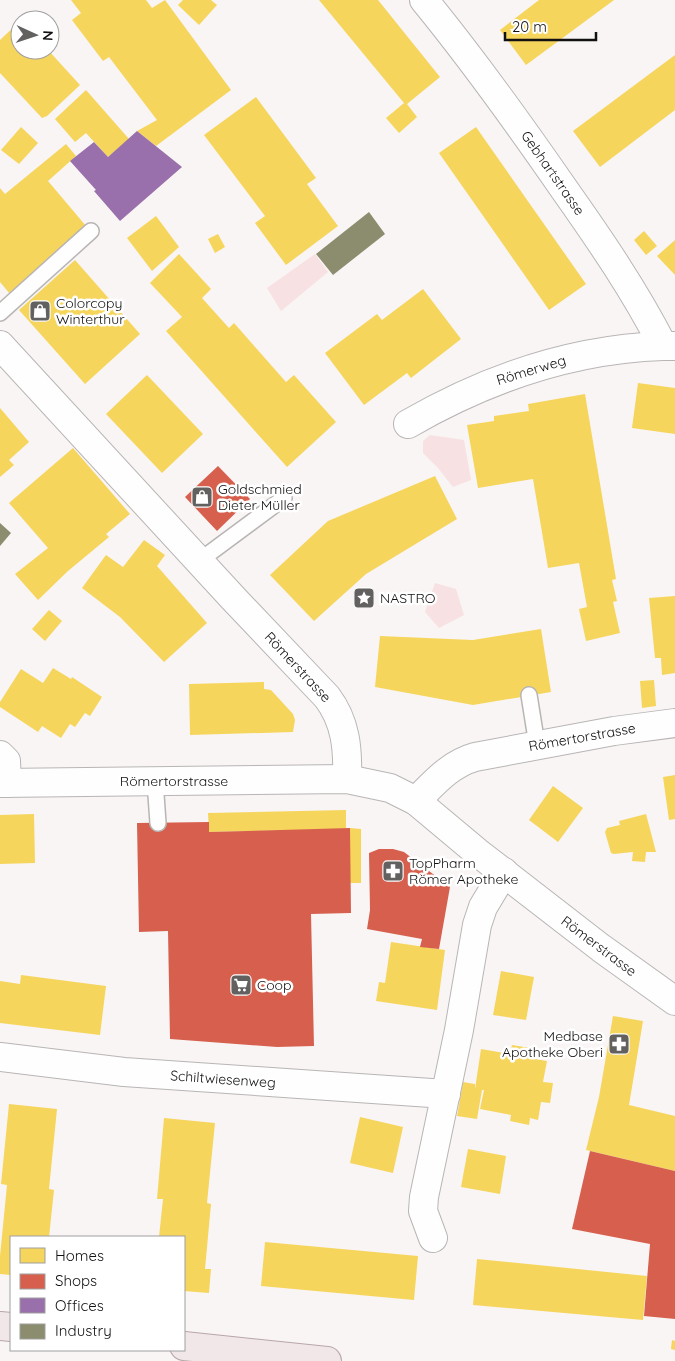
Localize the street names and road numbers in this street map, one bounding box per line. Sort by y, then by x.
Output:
street label: Gebhartstrasse [517,127,589,219]
street label: Römerweg [494,351,568,389]
street label: Römerstrasse [261,628,335,706]
street label: Römertorstrasse [527,719,637,755]
street label: Römertorstrasse [120,772,228,790]
street label: Römerstrasse [558,912,640,980]
street label: Schiltwiesenweg [170,1066,276,1092]

